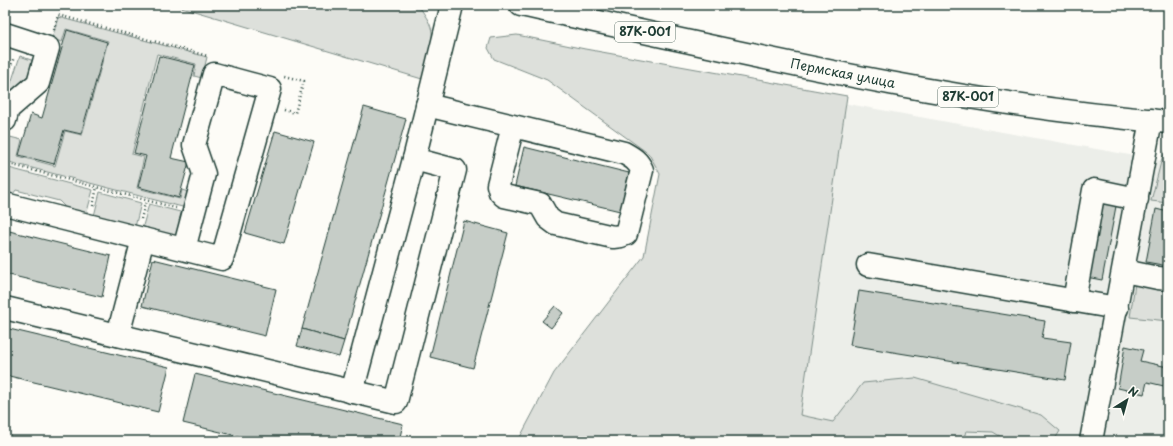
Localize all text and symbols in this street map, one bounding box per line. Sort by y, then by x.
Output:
road number: 87К-001 [615,22,675,42]
street label: Пермская улица [789,53,898,92]
road number: 87К-001 [938,87,998,107]
north arrow [1107,380,1147,420]
text: N [1125,382,1142,401]

